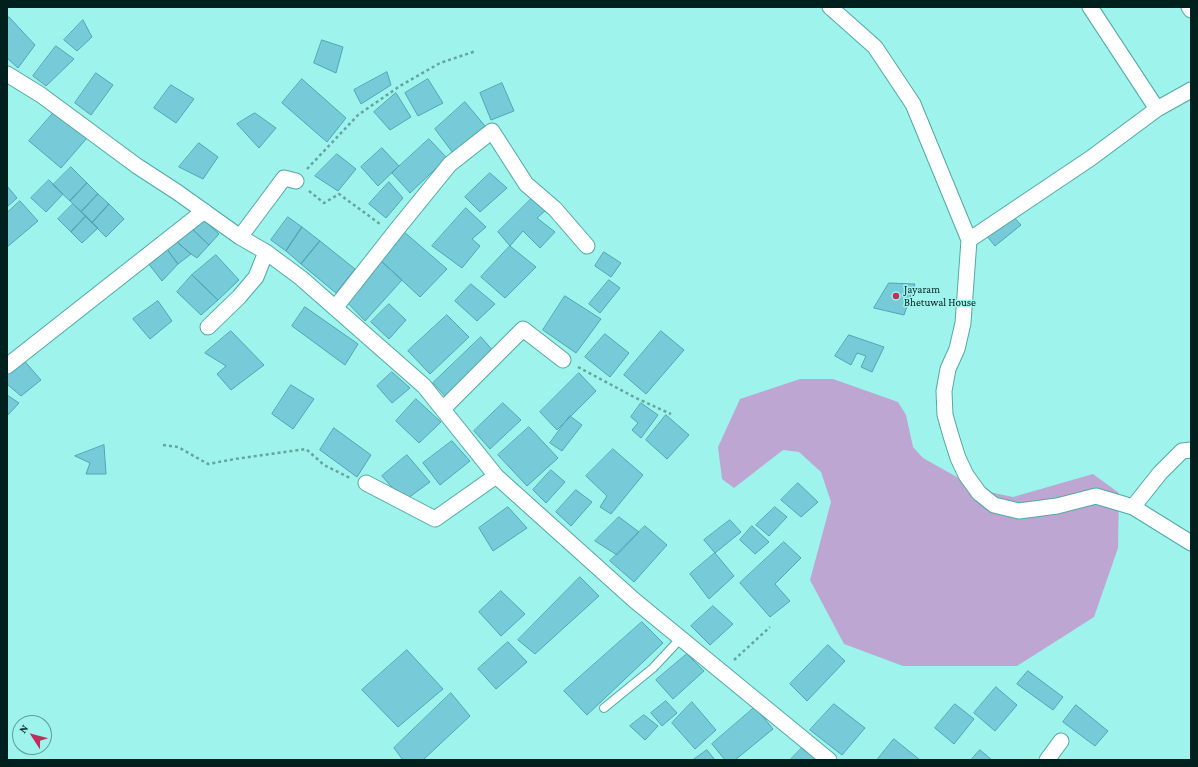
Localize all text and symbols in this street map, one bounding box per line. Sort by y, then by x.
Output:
place label: Jayaram Bhetuwal House [904,283,976,309]
marker: Jayaram Bhetuwal House [891,291,901,301]
north arrow [12,715,52,755]
text: N [16,722,30,735]

